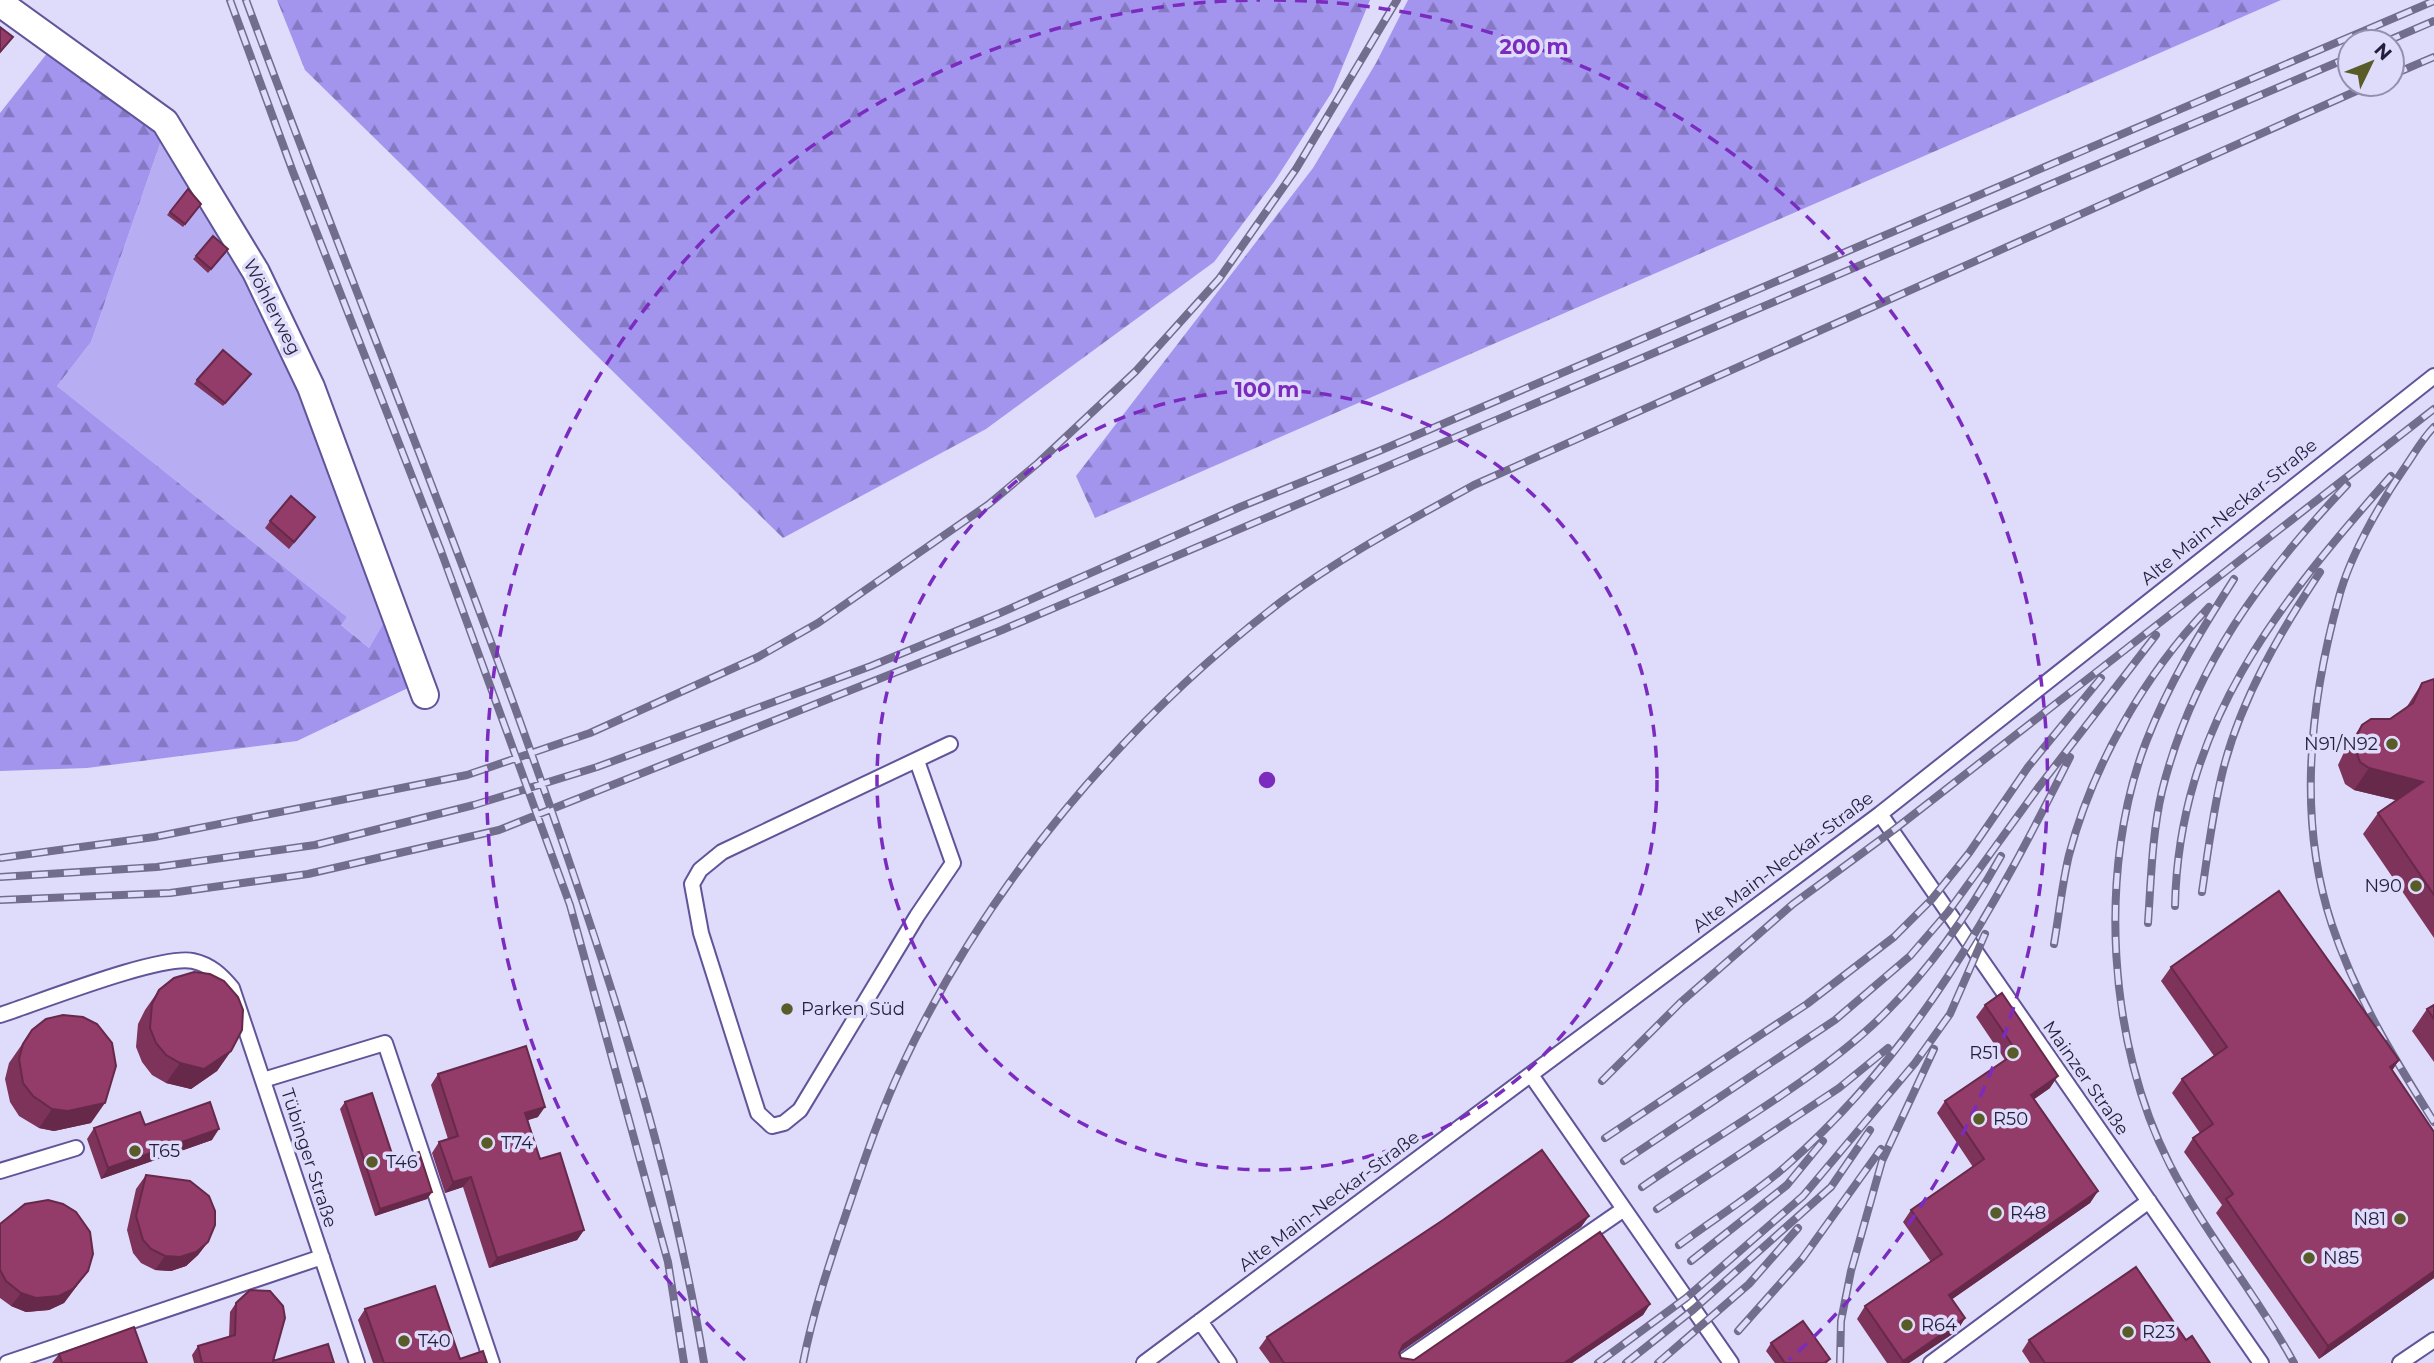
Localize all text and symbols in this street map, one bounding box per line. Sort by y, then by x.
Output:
north arrow [2336,28,2406,98]
text: 200 m [1500,34,1568,59]
text: N [2369,38,2397,65]
street label: Wöhlerweg [238,255,306,359]
text: 100 m [1235,377,1299,402]
street label: Alte Main-Neckar-Straße [2136,434,2322,590]
place label: N91/N92 [2304,733,2378,755]
marker: N91/N92 [2384,736,2400,752]
centre of rings [1255,768,1279,792]
street label: Alte Main-Neckar-Straße [1688,787,1878,937]
place label: N90 [2364,875,2402,897]
marker: N90 [2408,878,2424,894]
place label: Parken Süd [801,998,905,1020]
marker: Parken Süd [779,1001,795,1017]
street label: Mainzer Straße [2038,1016,2134,1140]
place label: R51 [1969,1042,1999,1064]
marker: R51 [2005,1045,2021,1061]
street label: Tübinger Straße [276,1086,342,1230]
place label: R50 [1993,1108,2028,1130]
marker: R50 [1971,1111,1987,1127]
street label: Alte Main-Neckar-Straße [1234,1126,1424,1276]
place label: T74 [501,1132,533,1154]
marker: T74 [479,1135,495,1151]
place label: T65 [149,1140,180,1162]
marker: T65 [127,1143,143,1159]
place label: T46 [386,1151,418,1173]
marker: T46 [364,1154,380,1170]
place label: R48 [2010,1202,2046,1224]
marker: R48 [1988,1205,2004,1221]
place label: N81 [2353,1208,2386,1230]
marker: N81 [2392,1211,2408,1227]
place label: N85 [2323,1247,2359,1269]
marker: N85 [2301,1250,2317,1266]
place label: R64 [1921,1314,1957,1336]
marker: R64 [1899,1317,1915,1333]
place label: R23 [2142,1321,2175,1343]
marker: R23 [2120,1324,2136,1340]
place label: T40 [418,1330,451,1352]
marker: T40 [396,1333,412,1349]

